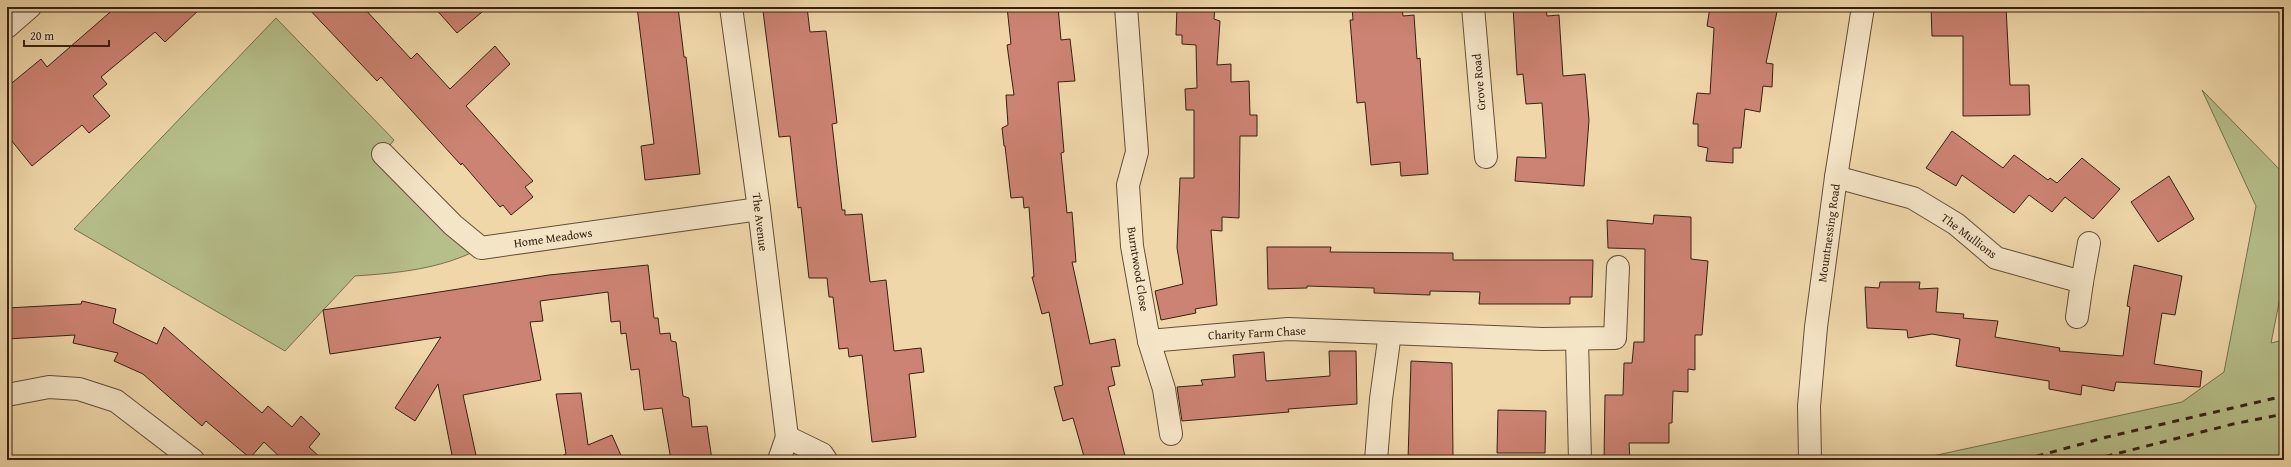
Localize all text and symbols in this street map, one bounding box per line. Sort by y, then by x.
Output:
scale bar [24,22,109,48]
text: 20 m [30,27,54,44]
street label: Grove Road [1468,52,1489,111]
street label: Mountnessing Road [1813,182,1844,283]
street label: The Avenue [748,192,773,252]
street label: The Mullions [1938,209,2001,262]
street label: Home Meadows [513,224,593,251]
street label: Burntwood Close [1123,225,1154,313]
street label: Charity Farm Chase [1208,321,1307,344]

